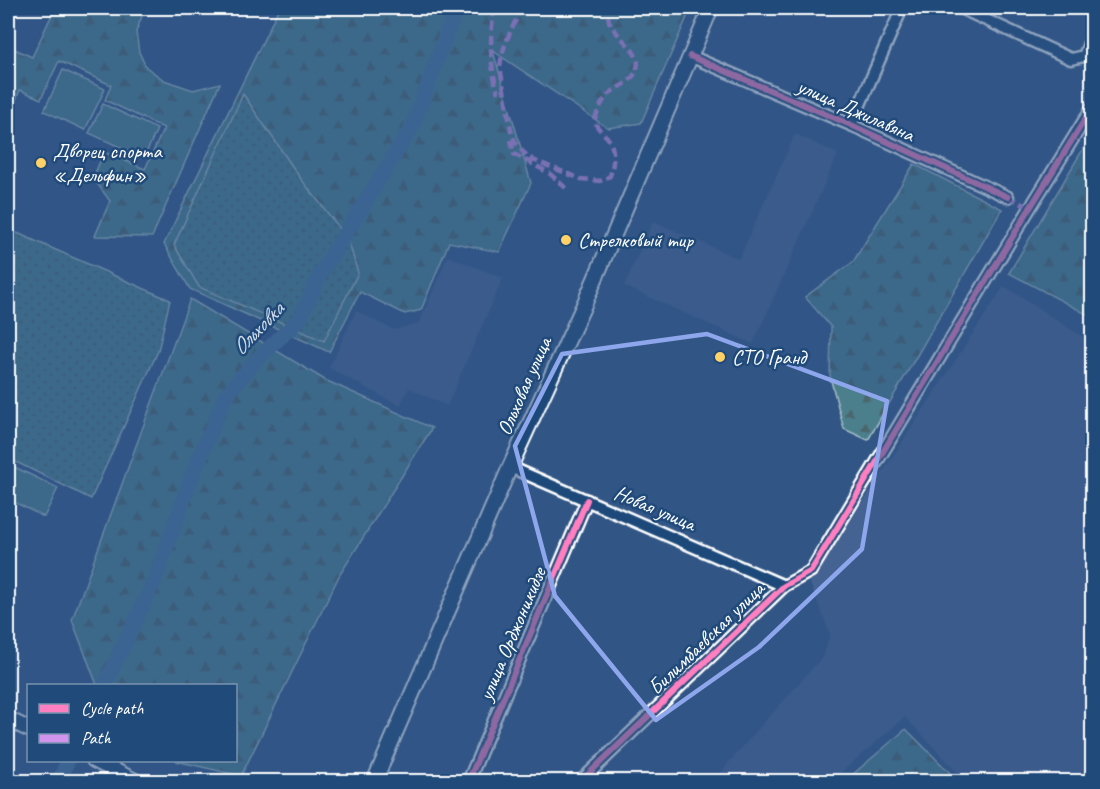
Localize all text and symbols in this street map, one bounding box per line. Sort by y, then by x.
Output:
street label: улица Джилавяна [792,72,920,148]
place label: Дворец спорта «Дельфин» [53,138,163,188]
marker: Дворец спорта «Дельфин» [34,156,48,170]
place label: Стрелковый тир [578,227,694,253]
marker: Стрелковый тир [559,233,573,247]
water label: Ольховка [226,295,291,361]
street label: Ольховая улица [491,331,558,439]
place label: СТО Гранд [732,344,808,370]
marker: СТО Гранд [713,350,727,364]
street label: Новая улица [610,479,702,538]
street label: улица Орджоникидзе [472,562,553,706]
street label: Билимбаевская улица [642,574,771,700]
legend [27,684,237,762]
text: Cycle path [81,697,144,719]
text: Path [81,727,111,749]

